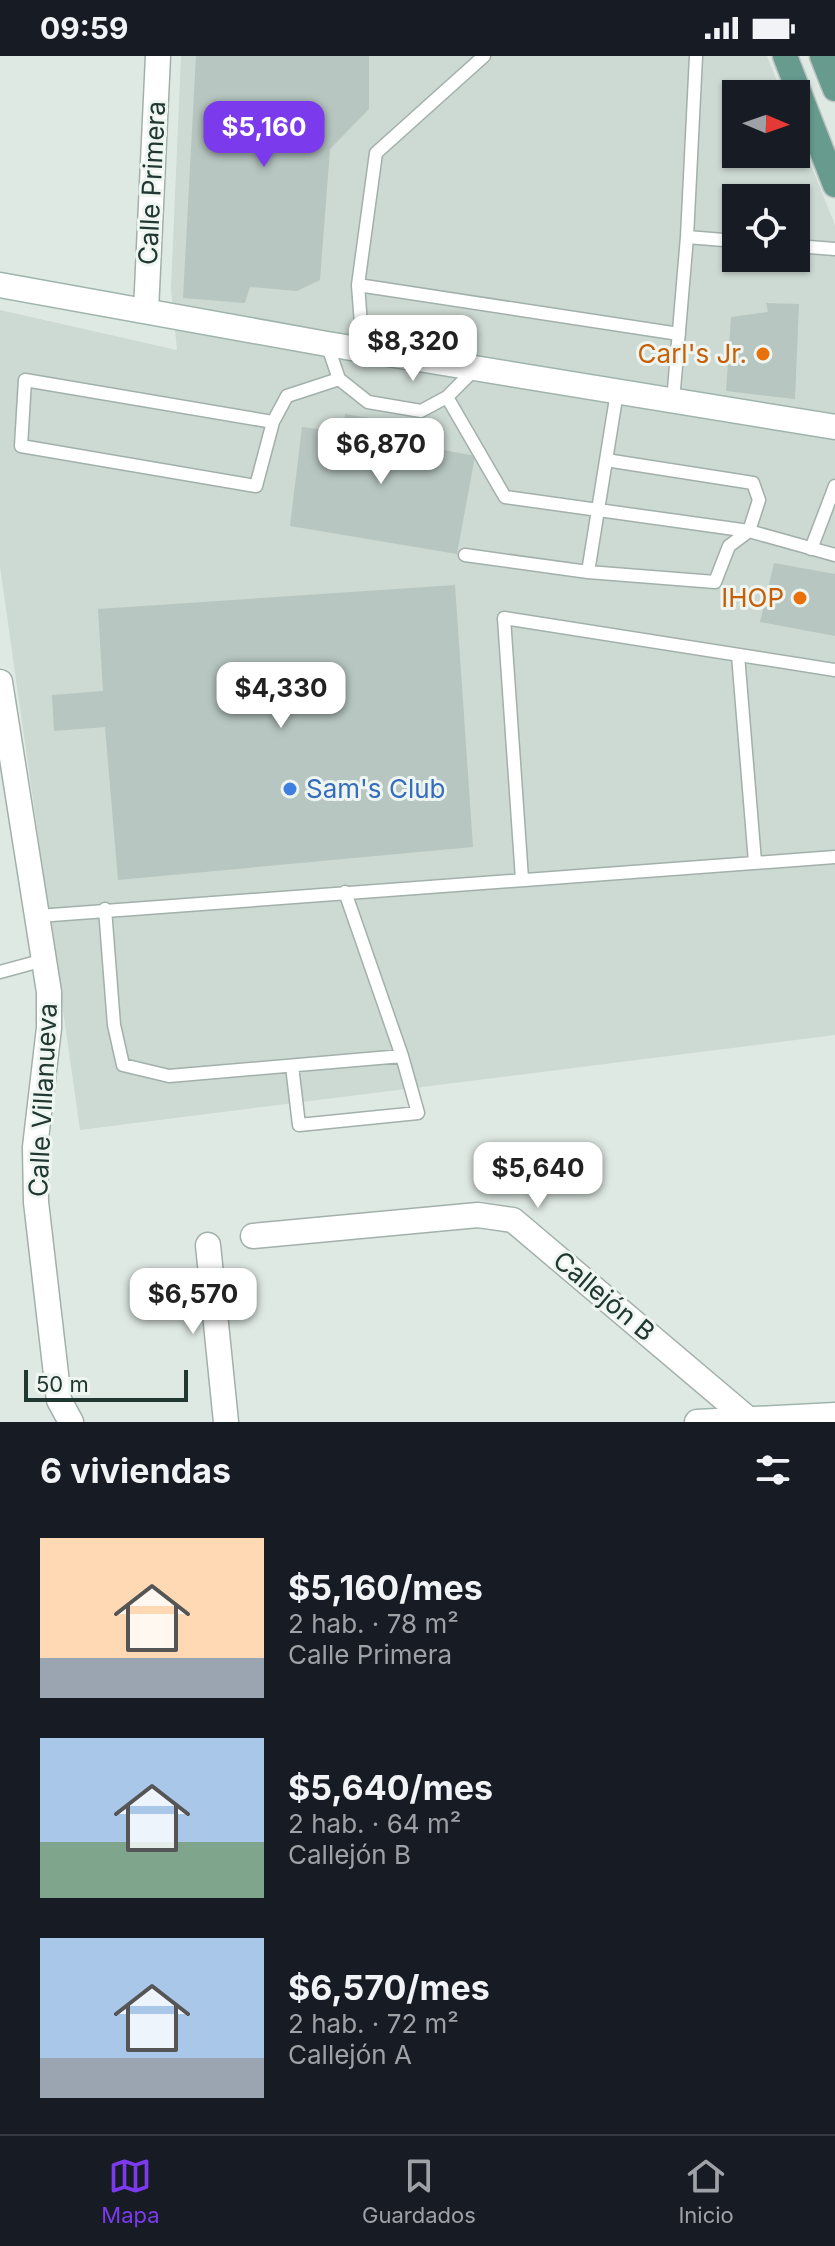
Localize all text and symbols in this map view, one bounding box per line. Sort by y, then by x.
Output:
text: 09:59 [40,10,128,46]
north arrow [722,80,810,168]
map controls [722,80,810,272]
street label: Calle Primera [132,100,171,266]
pin: $5,160 [199,101,329,169]
text: $5,160 [221,111,307,142]
button: locate [722,184,810,272]
pin: $8,320 [348,315,478,383]
text: $8,320 [367,325,459,356]
place label: Carl's Jr. [638,338,747,369]
marker: Carl's Jr. [754,345,772,363]
pin: $6,870 [316,418,446,486]
text: $6,870 [336,428,426,459]
place label: IHOP [721,582,784,613]
marker: IHOP [791,589,809,607]
pin: $4,330 [216,662,346,730]
text: $4,330 [235,672,327,703]
place label: Sam's Club [306,773,445,804]
marker: Sam's Club [281,780,299,798]
street label: Calle Villanueva [22,1002,63,1198]
pin: $5,640 [473,1142,603,1210]
text: $5,640 [492,1152,584,1183]
street label: Callejón B [547,1244,661,1347]
pin: $6,570 [128,1268,258,1336]
text: $6,570 [148,1278,238,1309]
scale bar [24,1366,188,1402]
text: 50 m [36,1371,89,1397]
icon: filters [751,1448,795,1492]
text: 6 viviendas [40,1450,231,1491]
text: $5,160/mes [288,1567,483,1608]
icon: home [104,1570,200,1666]
text: 2 hab. · 78 m² [288,1608,459,1639]
text: Calle Primera [288,1639,452,1670]
text: $5,640/mes [288,1767,493,1808]
icon: home [104,1770,200,1866]
text: 2 hab. · 64 m² [288,1808,461,1839]
text: Callejón B [288,1839,411,1870]
text: $6,570/mes [288,1967,490,2008]
icon: home [104,1970,200,2066]
text: 2 hab. · 72 m² [288,2008,459,2039]
text: Callejón A [288,2039,412,2070]
tab: Mapa [101,2154,160,2228]
tab: Guardados [362,2154,476,2228]
tab: Inicio [678,2154,734,2228]

